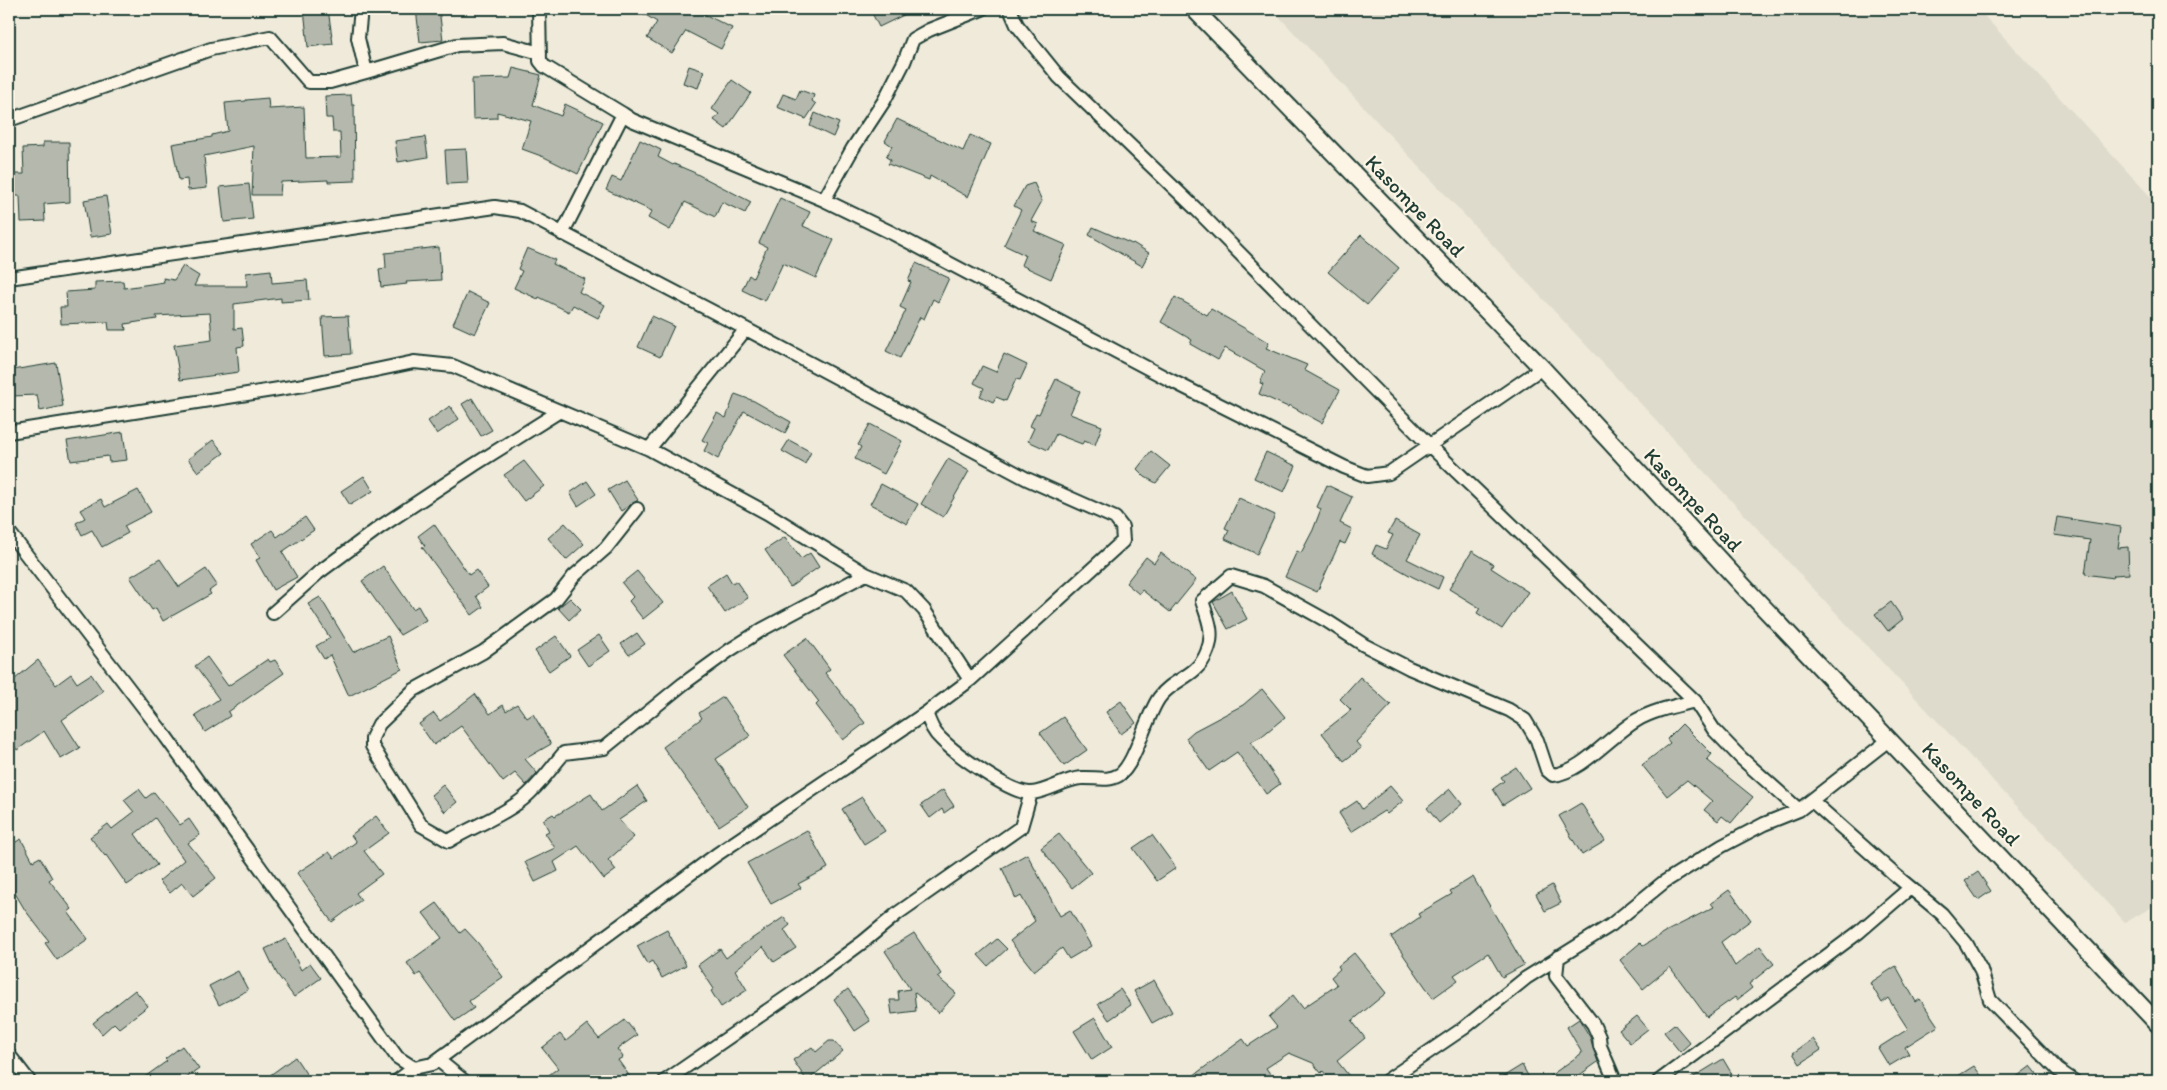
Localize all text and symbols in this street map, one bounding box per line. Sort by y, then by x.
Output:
street label: Kasompe Road [1360,149,1471,262]
street label: Kasompe Road [1639,443,1748,557]
street label: Kasompe Road [1917,737,2026,851]

